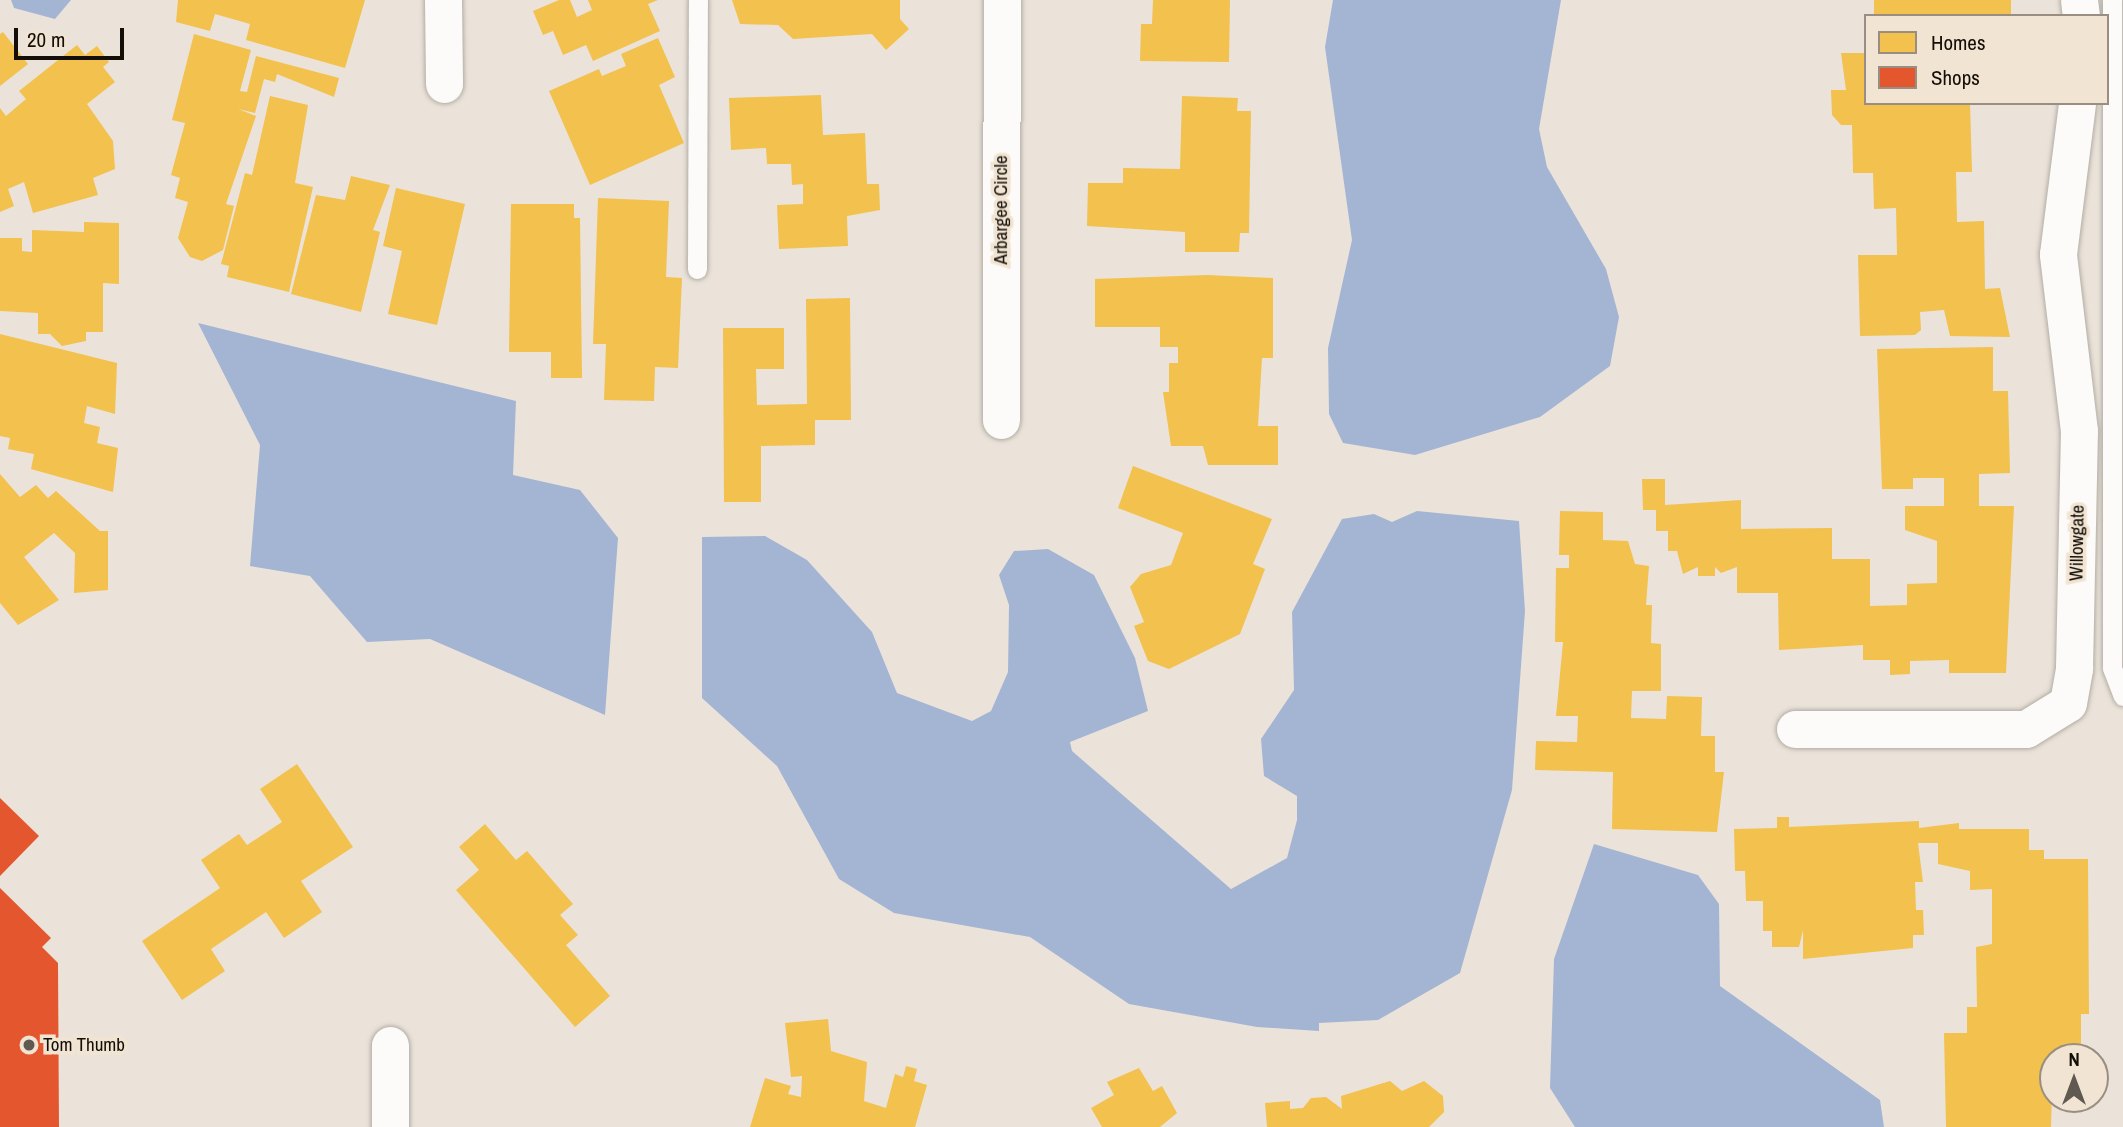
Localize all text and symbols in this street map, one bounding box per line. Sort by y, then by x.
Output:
scale bar [18,14,128,58]
legend [1864,14,2109,105]
text: 20 m [27,25,65,54]
text: Homes [1931,28,1986,57]
text: Shops [1931,63,1980,92]
street label: Arbargee Circle [990,155,1012,265]
street label: Willowgate [2065,505,2089,581]
place label: Tom Thumb [43,1034,125,1056]
marker: Tom Thumb [21,1037,37,1053]
north arrow [2039,1043,2109,1113]
text: N [2068,1046,2080,1072]

